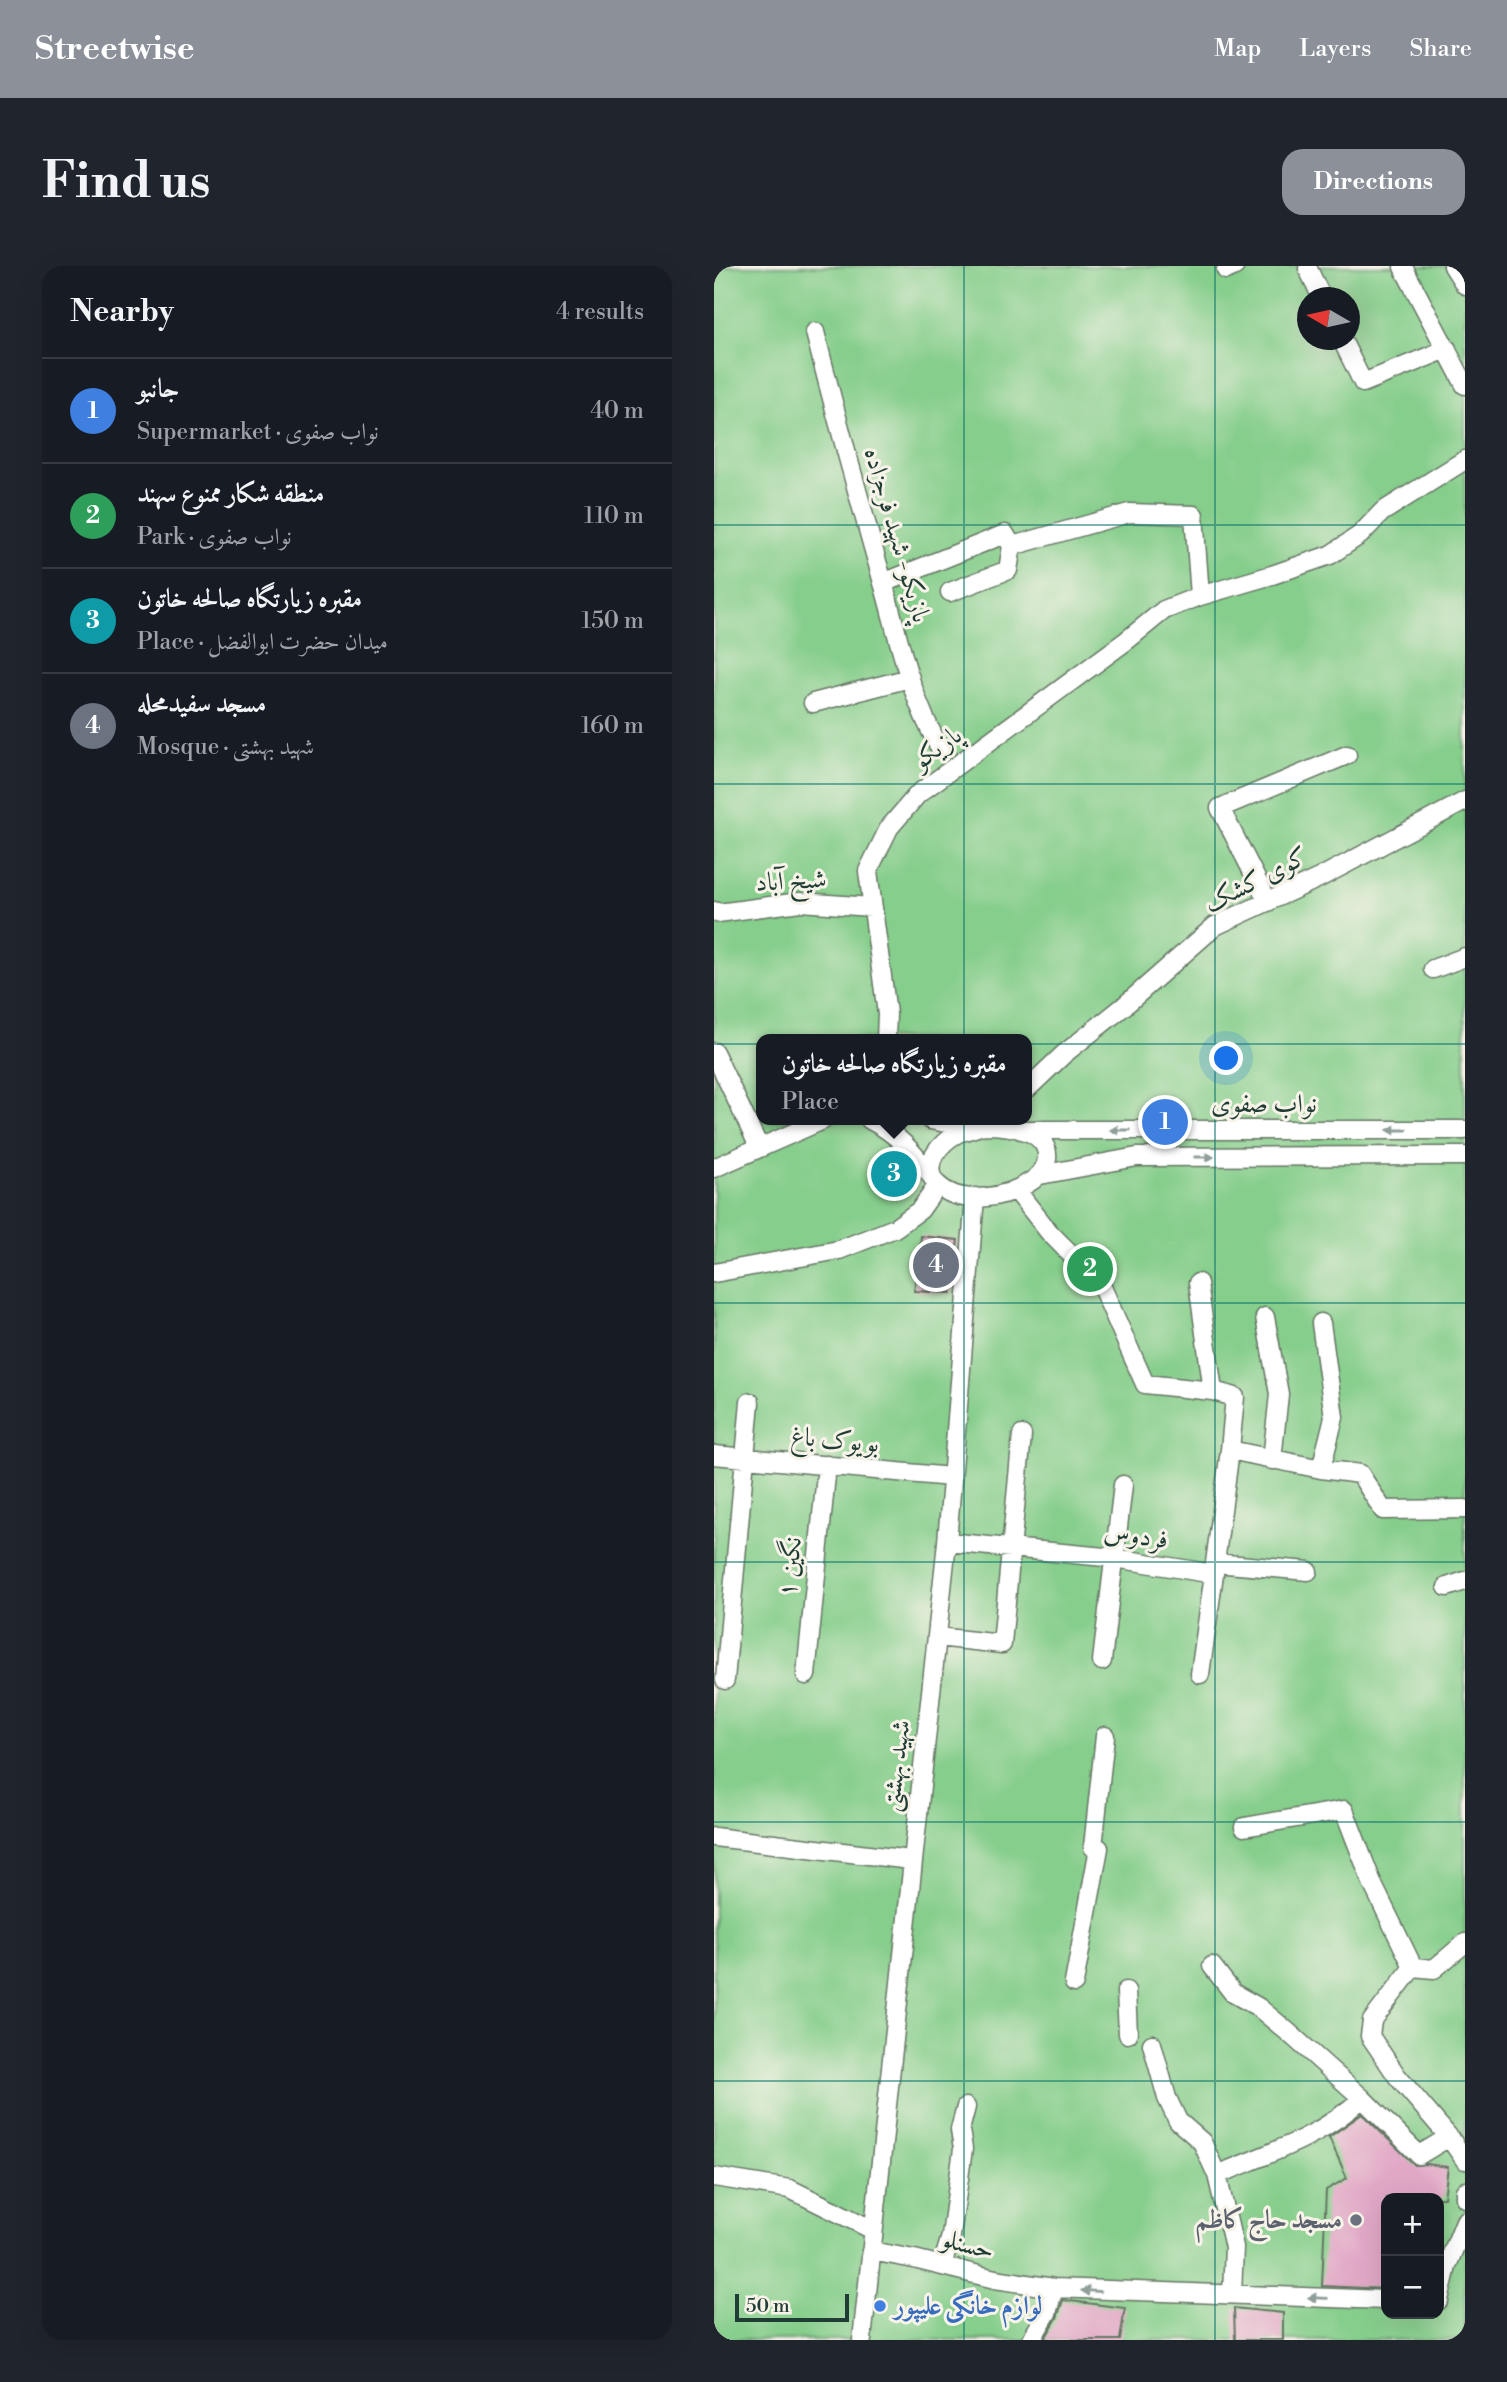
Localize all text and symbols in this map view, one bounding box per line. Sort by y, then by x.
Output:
text: Streetwise [35,29,195,70]
text: Map [1214,34,1261,64]
text: Layers [1299,34,1371,64]
text: Share [1409,34,1472,64]
button: Directions [1282,149,1465,215]
text: Find us [42,152,211,213]
north arrow [1297,287,1360,350]
text: Nearby [70,293,174,331]
text: 4 results [556,298,644,326]
text: جانبو [137,373,179,405]
text: 1 [87,397,99,425]
text: 40 m [590,397,644,425]
text: Supermarket · نواب صفوی [137,418,379,446]
street label: پازیکو- شهید فرجزاده [855,444,938,628]
text: منطقه شکار ممنوع سهند [137,478,324,510]
text: 2 [86,502,100,530]
text: 110 m [584,502,644,530]
text: Park · نواب صفوی [137,523,292,551]
text: مقبره زیارتگاه صالحه خاتون [137,583,362,615]
text: 3 [86,607,100,635]
text: 150 m [581,607,644,635]
text: Place · میدان حضرت ابوالفضل [137,628,388,656]
text: مسجد سفیدمحله [137,688,266,720]
text: 4 [85,712,101,740]
text: 160 m [581,712,644,740]
street label: پازیکو [903,719,970,780]
text: Mosque · شهید بهشتی [137,733,314,761]
street label: کوی کشک [1199,840,1313,920]
street label: شیخ آباد [755,863,828,906]
popup [756,1034,1032,1125]
your location [1209,1041,1243,1075]
text: مقبره زیارتگاه صالحه خاتون [781,1048,1007,1080]
text: Place [781,1088,839,1116]
street label: نواب صفوی [1211,1088,1317,1120]
pin: 1 [1142,1096,1188,1148]
one-way arrow [1109,1124,1131,1136]
one-way arrow [1386,1124,1408,1136]
pin: 3 [871,1148,917,1200]
one-way arrow [1193,1151,1215,1163]
pin: 4 [913,1239,959,1291]
pin: 2 [1067,1243,1113,1295]
street label: بویوک باغ [789,1420,881,1465]
street label: فردوس [1102,1516,1170,1556]
street label: نگین ۱ [770,1535,809,1599]
street label: شهید بهشتی [874,1718,919,1814]
map controls [1381,2193,1444,2319]
button: + [1381,2193,1444,2256]
place label: مسجد حاج کاظم [1195,2204,1342,2243]
marker: مسجد حاج کاظم [1348,2212,1364,2228]
street label: حسنلو [935,2222,998,2267]
button: − [1381,2256,1444,2319]
one-way arrow [1079,2285,1101,2296]
place label: لوازم خانگی علیپور [891,2289,1043,2328]
scale bar [735,2291,849,2323]
one-way arrow [1307,2292,1329,2303]
text: 50 m [746,2294,790,2318]
marker: لوازم خانگی علیپور [872,2298,888,2314]

